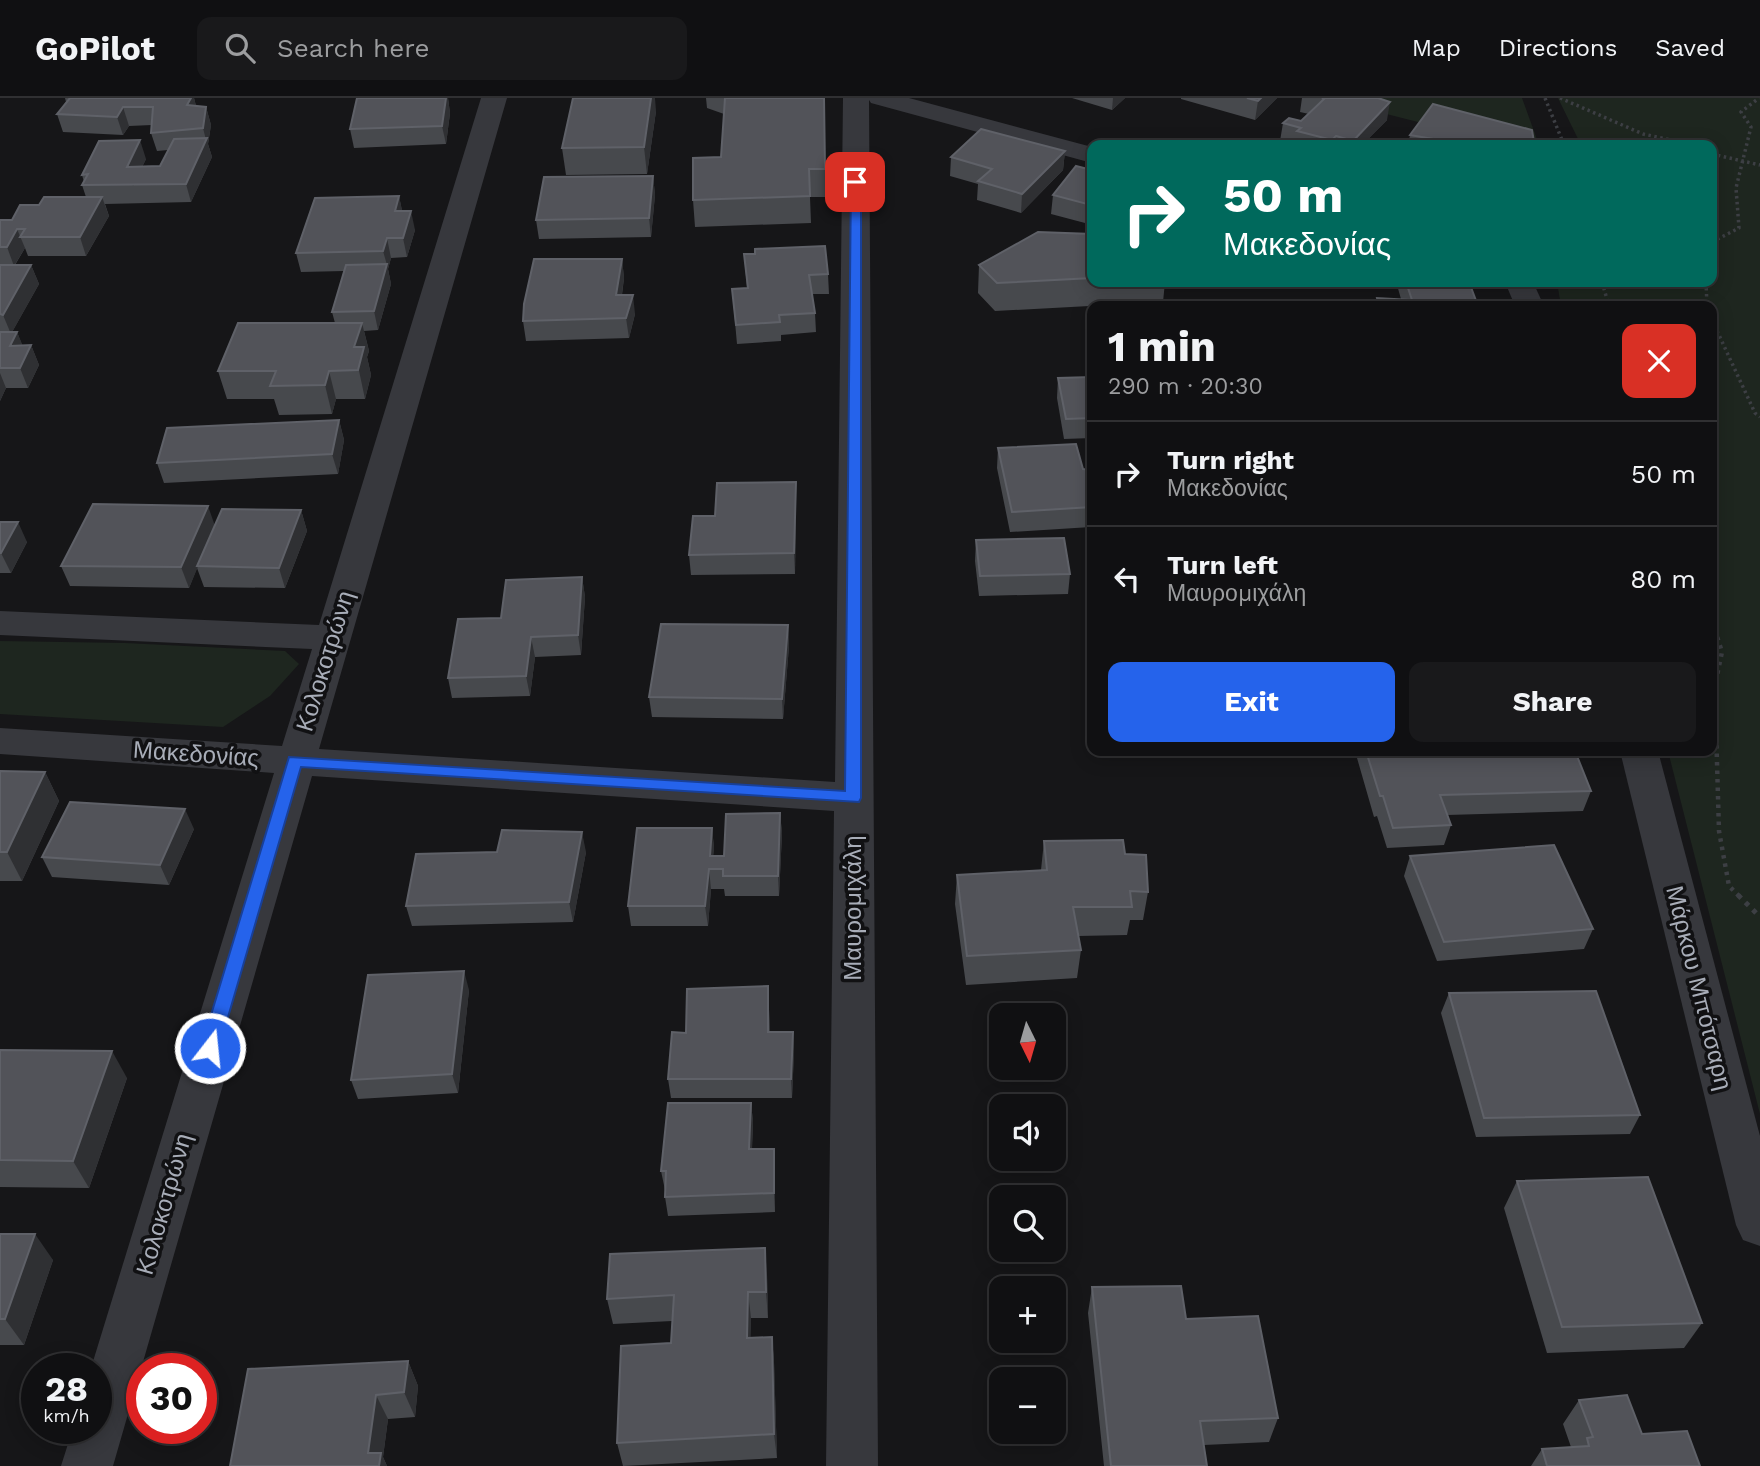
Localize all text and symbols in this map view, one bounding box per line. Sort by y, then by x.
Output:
search box [197,17,687,80]
text: GoPilot [35,29,155,68]
icon: search [221,29,259,67]
text: Search here [277,33,429,63]
text: Map [1412,34,1461,62]
text: Directions [1499,34,1617,62]
text: Saved [1655,34,1725,62]
pin [825,152,885,212]
icon: arrive [836,163,874,201]
text: 50 m [1223,166,1343,224]
icon: right [1108,168,1199,259]
text: Μακεδονίας [1223,225,1391,263]
text: 1 min [1108,322,1216,371]
button: close [1622,324,1696,398]
text: 290 m · 20:30 [1108,373,1263,400]
text: Turn right [1167,445,1294,475]
icon: right [1108,455,1146,493]
text: 50 m [1631,459,1696,489]
text: Μακεδονίας [1167,475,1288,502]
text: Turn left [1167,550,1278,580]
icon: left [1108,560,1146,598]
text: 80 m [1630,564,1696,594]
text: Μαυρομιχάλη [1167,580,1306,607]
street label: Κολοκοτρώνη [290,587,360,735]
button: Exit [1108,662,1395,742]
button: Share [1409,662,1696,742]
street label: Μακεδονίας [132,736,260,772]
street label: Μαυρομιχάλη [839,835,867,981]
street label: Μάρκου Μπότσαρη [1660,883,1738,1093]
north arrow [989,1003,1066,1080]
map controls [989,1003,1066,1444]
position arrow [173,1011,247,1085]
button: sound [989,1094,1066,1171]
street label: Κολοκοτρώνη [130,1130,198,1278]
button: search [989,1185,1066,1262]
button: + [989,1276,1066,1353]
speed limit sign: 30 [126,1353,217,1444]
button: − [989,1367,1066,1444]
text: 28 [45,1368,88,1410]
text: km/h [43,1405,90,1426]

